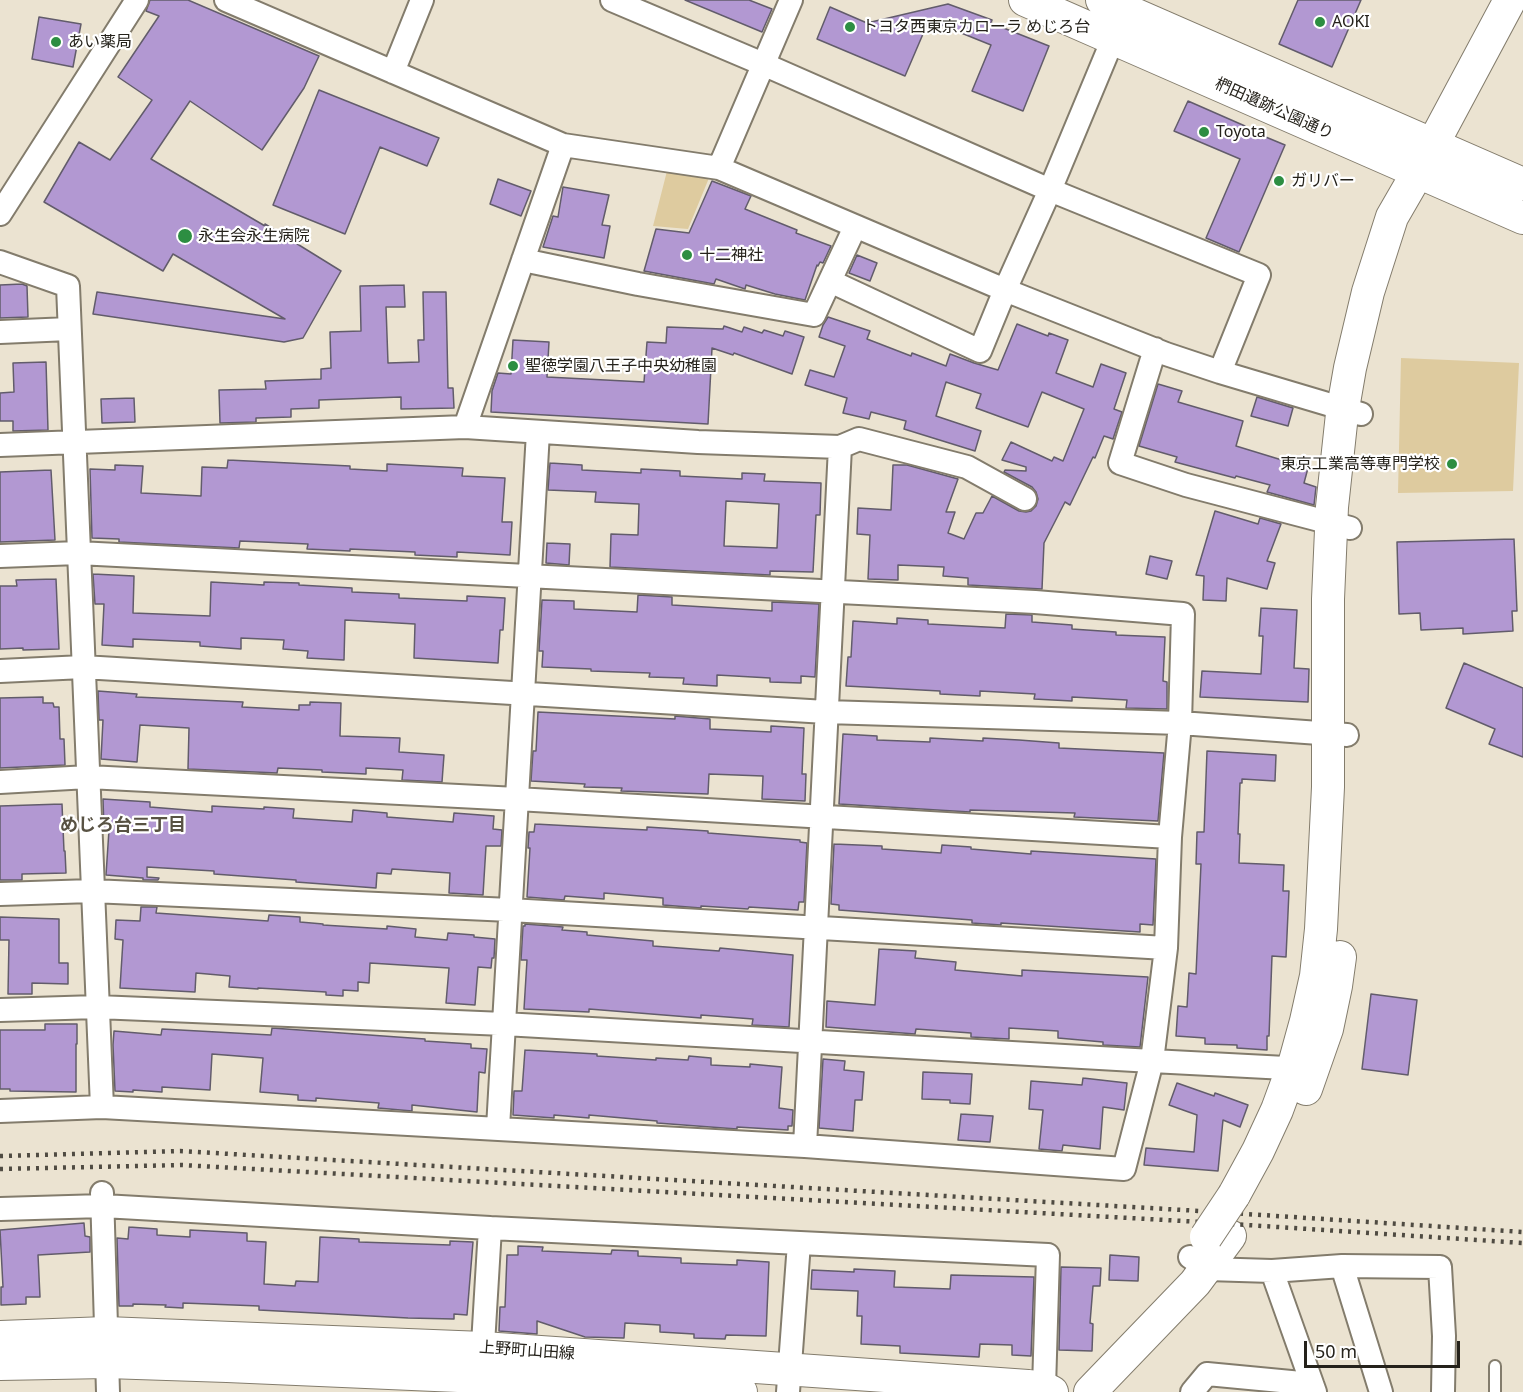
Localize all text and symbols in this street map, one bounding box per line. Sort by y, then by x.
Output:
place label: AOKI [1332,12,1370,32]
marker: AOKI [1313,15,1327,29]
place label: トヨタ西東京カローラ めじろ台 [862,17,1090,37]
marker: トヨタ西東京カローラ めじろ台 [843,20,857,34]
place label: あい薬局 [68,32,132,52]
marker: あい薬局 [49,35,63,49]
street label: 椚田遺跡公園通り [1212,74,1336,144]
place label: Toyota [1216,122,1266,142]
marker: Toyota [1197,125,1211,139]
place label: ガリバー [1291,171,1355,191]
marker: ガリバー [1272,174,1286,188]
place label: 永生会永生病院 [198,226,310,246]
marker: 永生会永生病院 [176,227,194,245]
place label: 十二神社 [699,245,763,265]
marker: 十二神社 [680,248,694,262]
place label: 聖徳学園八王子中央幼稚園 [525,356,717,376]
marker: 聖徳学園八王子中央幼稚園 [506,359,520,373]
place label: 東京工業高等専門学校 [1280,454,1440,474]
marker: 東京工業高等専門学校 [1445,457,1459,471]
district label: めじろ台三丁目 [60,815,186,837]
scale bar [1307,1329,1463,1367]
street label: 上野町山田線 [478,1338,576,1364]
text: 50 m [1315,1339,1357,1363]

